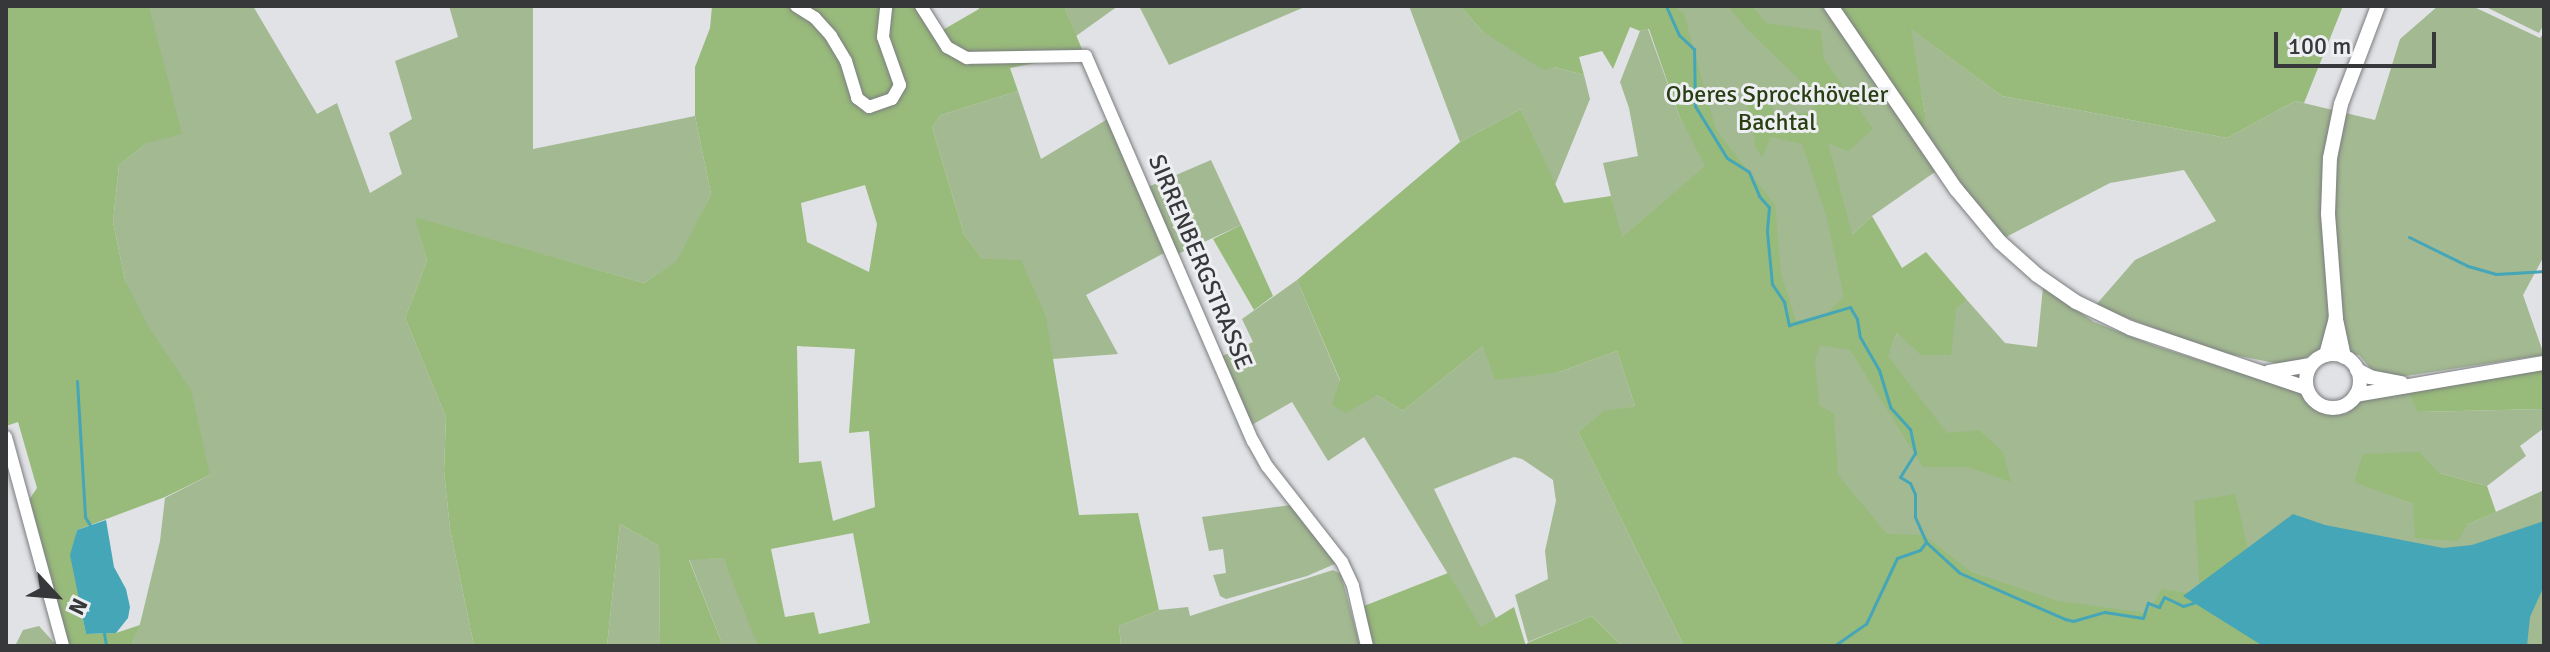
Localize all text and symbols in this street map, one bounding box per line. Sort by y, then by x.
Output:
scale bar [2278,16,2440,66]
text: 100 m [2288,31,2351,61]
park label: Oberes Sprockhöveler Bachtal [1666,81,1888,137]
street label: SIRRENBERGSTRASSE [1142,150,1258,374]
north arrow [16,556,96,636]
text: N [63,594,94,620]

